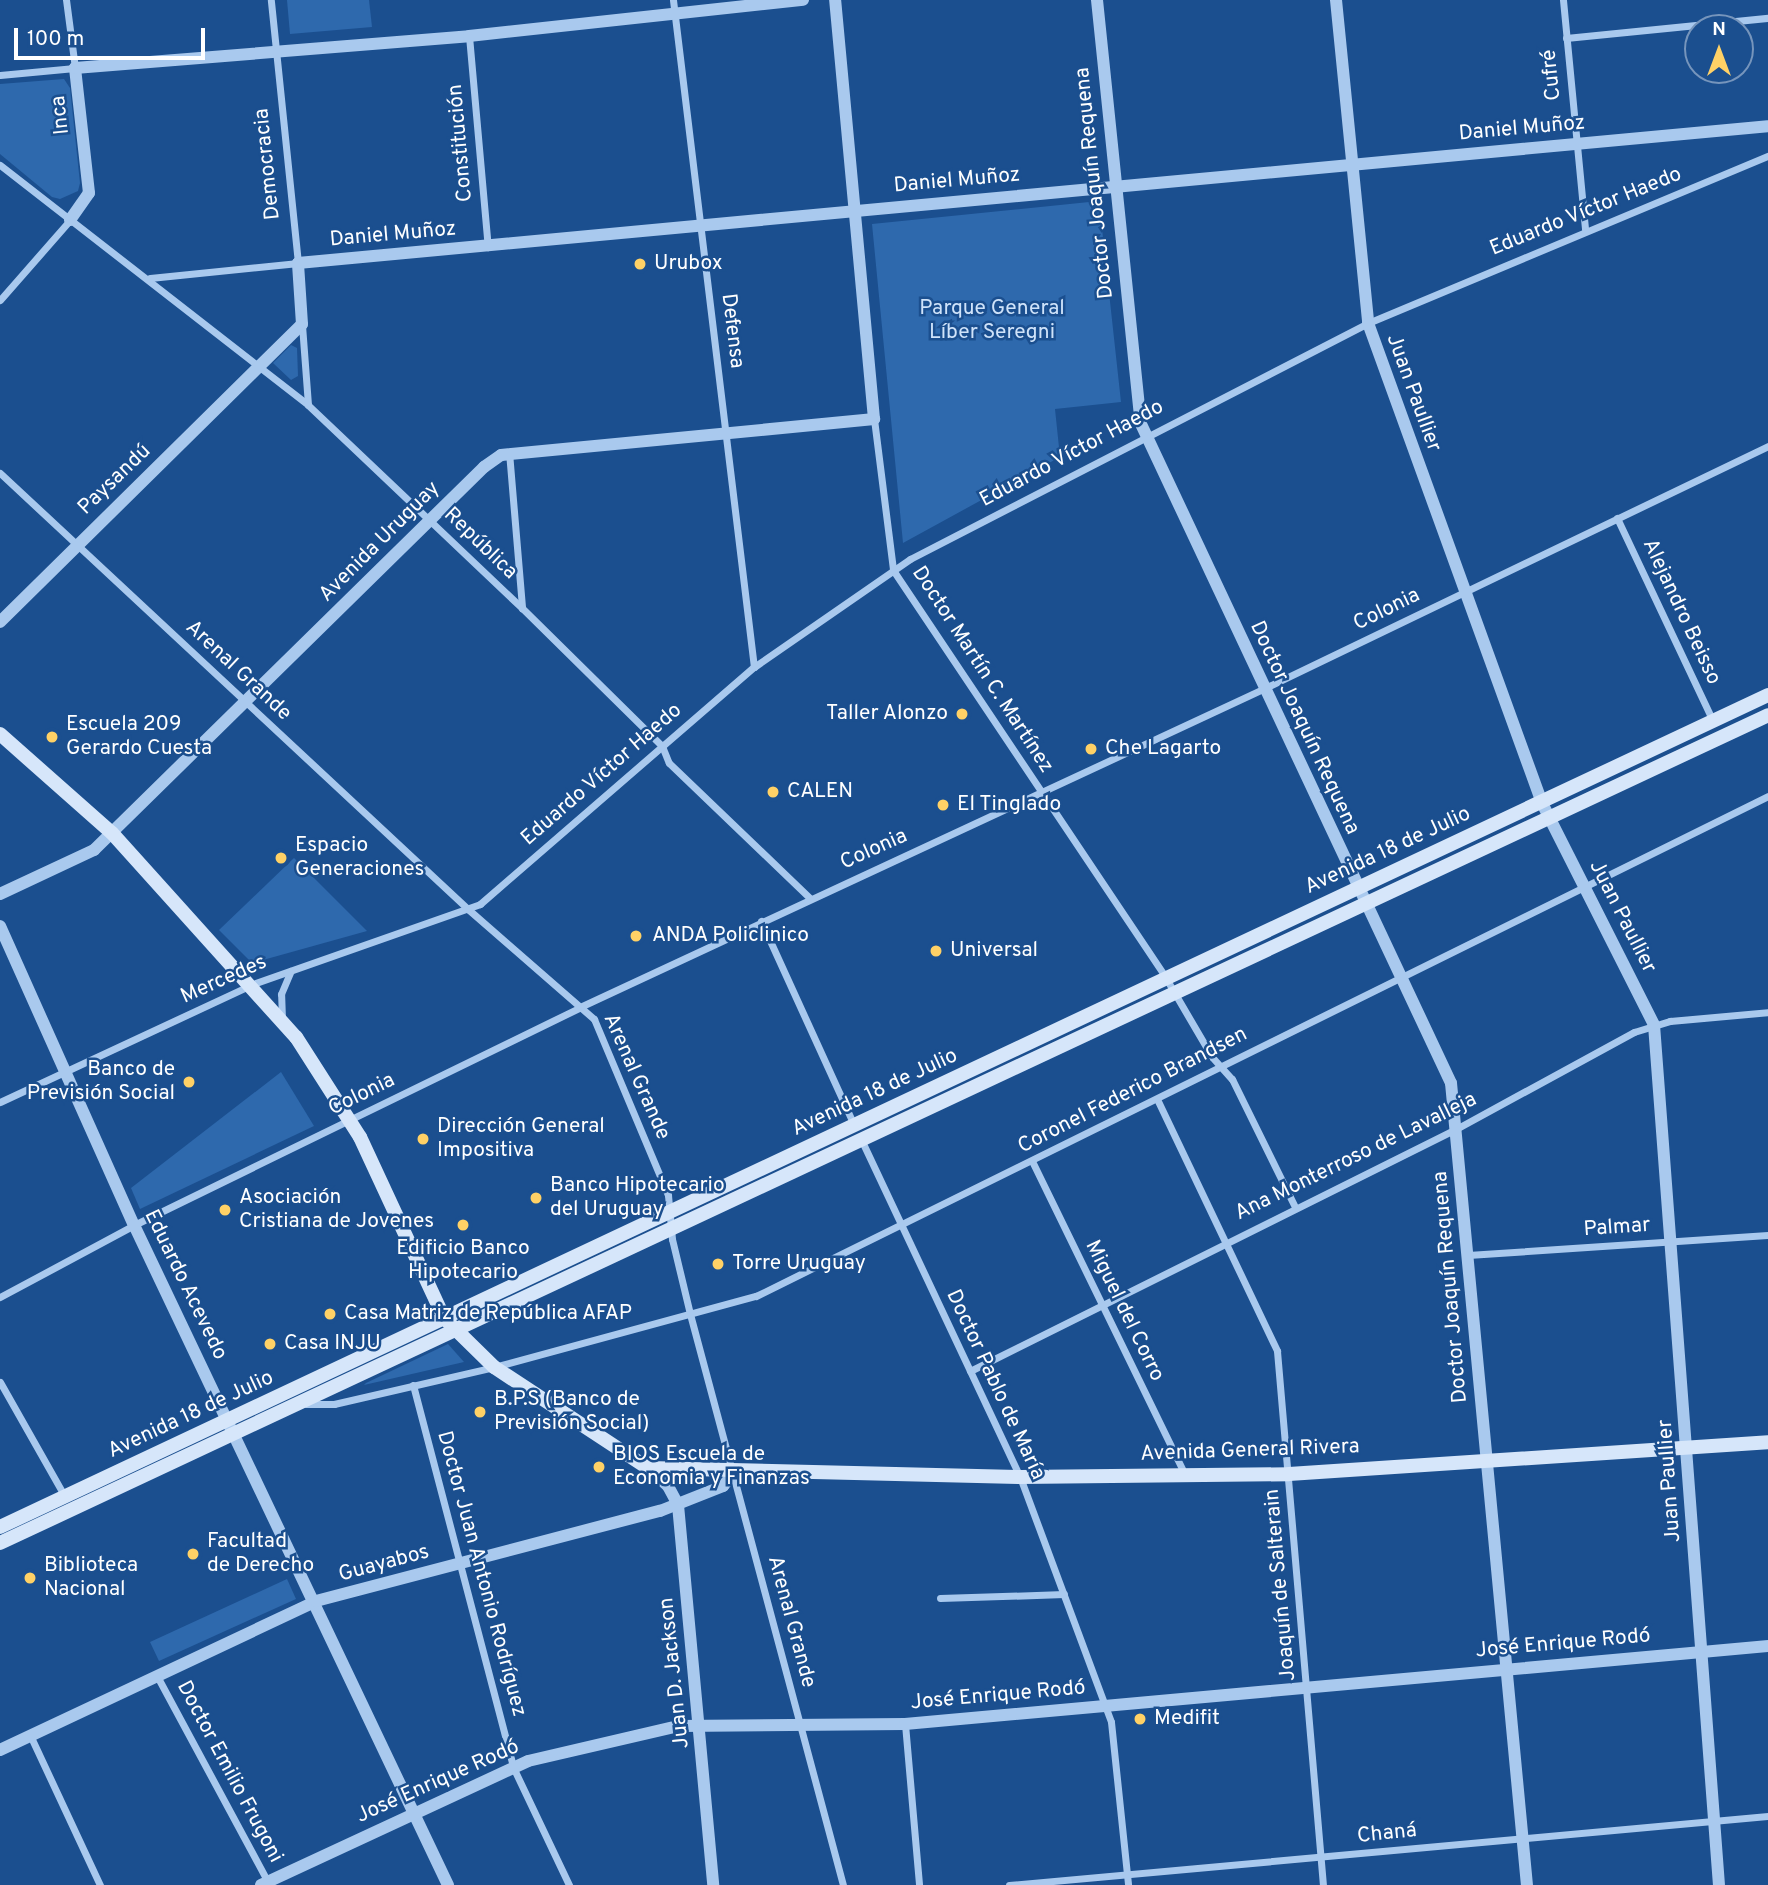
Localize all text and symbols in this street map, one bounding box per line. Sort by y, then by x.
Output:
scale bar [18,14,208,58]
north arrow [1684,14,1754,84]
text: N [1712,18,1726,42]
text: 100 m [27,26,84,53]
street label: Cufré [1537,48,1567,102]
street label: Doctor Joaquín Requena [1070,66,1120,300]
street label: Constitución [443,83,479,203]
street label: Inca [46,94,76,136]
street label: Democracia [250,107,286,221]
street label: Daniel Muñoz [1458,111,1586,147]
street label: Eduardo Víctor Haedo [1486,162,1686,262]
street label: Daniel Muñoz [893,163,1021,199]
street label: Daniel Muñoz [329,217,457,253]
place label: Urubox [654,251,723,277]
marker: Urubox [632,256,648,272]
street label: Defensa [715,292,749,370]
park label: Parque General Líber Seregni [919,296,1065,346]
street label: Juan Paullier [1380,331,1446,455]
street label: Eduardo Víctor Haedo [975,395,1169,513]
street label: Paysandú [73,439,157,521]
street label: Avenida Uruguay [314,476,446,608]
street label: República [438,503,522,585]
street label: Alejandro Beisso [1636,535,1726,689]
street label: Doctor Martín C. Martínez [906,562,1058,778]
street label: Colonia [1350,583,1424,637]
street label: Arenal Grande [180,616,296,726]
street label: Doctor Joaquín Requena [1243,617,1365,839]
street label: Eduardo Víctor Haedo [516,698,688,852]
place label: Taller Alonzo [825,701,948,727]
marker: Taller Alonzo [954,706,970,722]
place label: Escuela 209 Gerardo Cuesta [66,712,212,762]
marker: Escuela 209 Gerardo Cuesta [44,729,60,745]
place label: Che Lagarto [1105,736,1221,762]
marker: Che Lagarto [1083,741,1099,757]
place label: CALEN [787,779,853,805]
marker: CALEN [765,784,781,800]
place label: El Tinglado [957,792,1062,818]
marker: El Tinglado [935,797,951,813]
street label: Avenida 18 de Julio [1301,802,1475,900]
street label: Colonia [837,824,911,876]
place label: Espacio Generaciones [295,833,424,883]
marker: Espacio Generaciones [273,850,289,866]
street label: Juan Paullier [1583,856,1661,978]
place label: ANDA Policlinico [652,923,810,949]
marker: ANDA Policlinico [626,926,646,946]
place label: Universal [950,938,1038,964]
marker: Universal [928,943,944,959]
street label: Mercedes [177,950,271,1010]
street label: Arenal Grande [597,1010,675,1144]
street label: Coronel Federico Brandsen [1014,1022,1252,1160]
street label: Avenida 18 de Julio [788,1044,962,1142]
place label: Banco de Previsión Social [27,1057,175,1107]
street label: Colonia [325,1068,399,1122]
marker: Banco de Previsión Social [181,1074,197,1090]
street label: Ana Monterroso de Lavalleja [1231,1087,1481,1227]
place label: Dirección General Impositiva [437,1114,605,1164]
marker: Dirección General Impositiva [415,1131,431,1147]
street label: Doctor Joaquín Requena [1428,1170,1474,1404]
place label: Banco Hipotecario del Uruguay [550,1173,725,1223]
place label: Asociación Cristiana de Jovenes [239,1185,434,1235]
marker: Banco Hipotecario del Uruguay [528,1190,544,1206]
marker: Asociación Cristiana de Jovenes [217,1202,233,1218]
street label: Eduardo Acevedo [138,1206,232,1364]
street label: Palmar [1583,1213,1651,1243]
marker: Edificio Banco Hipotecario [455,1217,471,1233]
place label: Edificio Banco Hipotecario [396,1236,530,1286]
street label: Miguel del Corro [1079,1236,1169,1386]
place label: Torre Uruguay [732,1251,866,1277]
marker: Torre Uruguay [710,1256,726,1272]
street label: Doctor Pablo de María [940,1286,1050,1484]
place label: Casa Matriz de República AFAP [344,1301,633,1327]
marker: Casa Matriz de República AFAP [322,1306,338,1322]
place label: Casa INJU [284,1331,381,1357]
marker: Casa INJU [262,1336,278,1352]
street label: Avenida 18 de Julio [104,1366,278,1464]
place label: B.P.S (Banco de Previsión Social) [494,1387,649,1437]
marker: B.P.S (Banco de Previsión Social) [472,1404,488,1420]
street label: Juan Paullier [1653,1419,1687,1543]
street label: Doctor Juan Antonio Rodríguez [431,1428,531,1720]
street label: Avenida General Rivera [1140,1435,1360,1467]
place label: BIOS Escuela de Economia y Finanzas [613,1442,810,1492]
marker: BIOS Escuela de Economia y Finanzas [591,1459,607,1475]
street label: Joaquín de Salterain [1260,1488,1302,1682]
place label: Facultad de Derecho [207,1529,314,1579]
street label: Guayabos [336,1540,432,1588]
marker: Facultad de Derecho [185,1546,201,1562]
place label: Biblioteca Nacional [44,1553,138,1603]
street label: Arenal Grande [761,1553,821,1691]
marker: Biblioteca Nacional [22,1570,38,1586]
street label: Juan D. Jackson [655,1596,695,1750]
street label: José Enrique Rodó [1474,1624,1652,1664]
street label: José Enrique Rodó [909,1676,1087,1716]
street label: Doctor Emilio Frugoni [170,1677,288,1867]
place label: Medifit [1154,1706,1220,1732]
marker: Medifit [1132,1711,1148,1727]
street label: José Enrique Rodó [353,1735,523,1829]
street label: Chaná [1356,1818,1418,1850]

